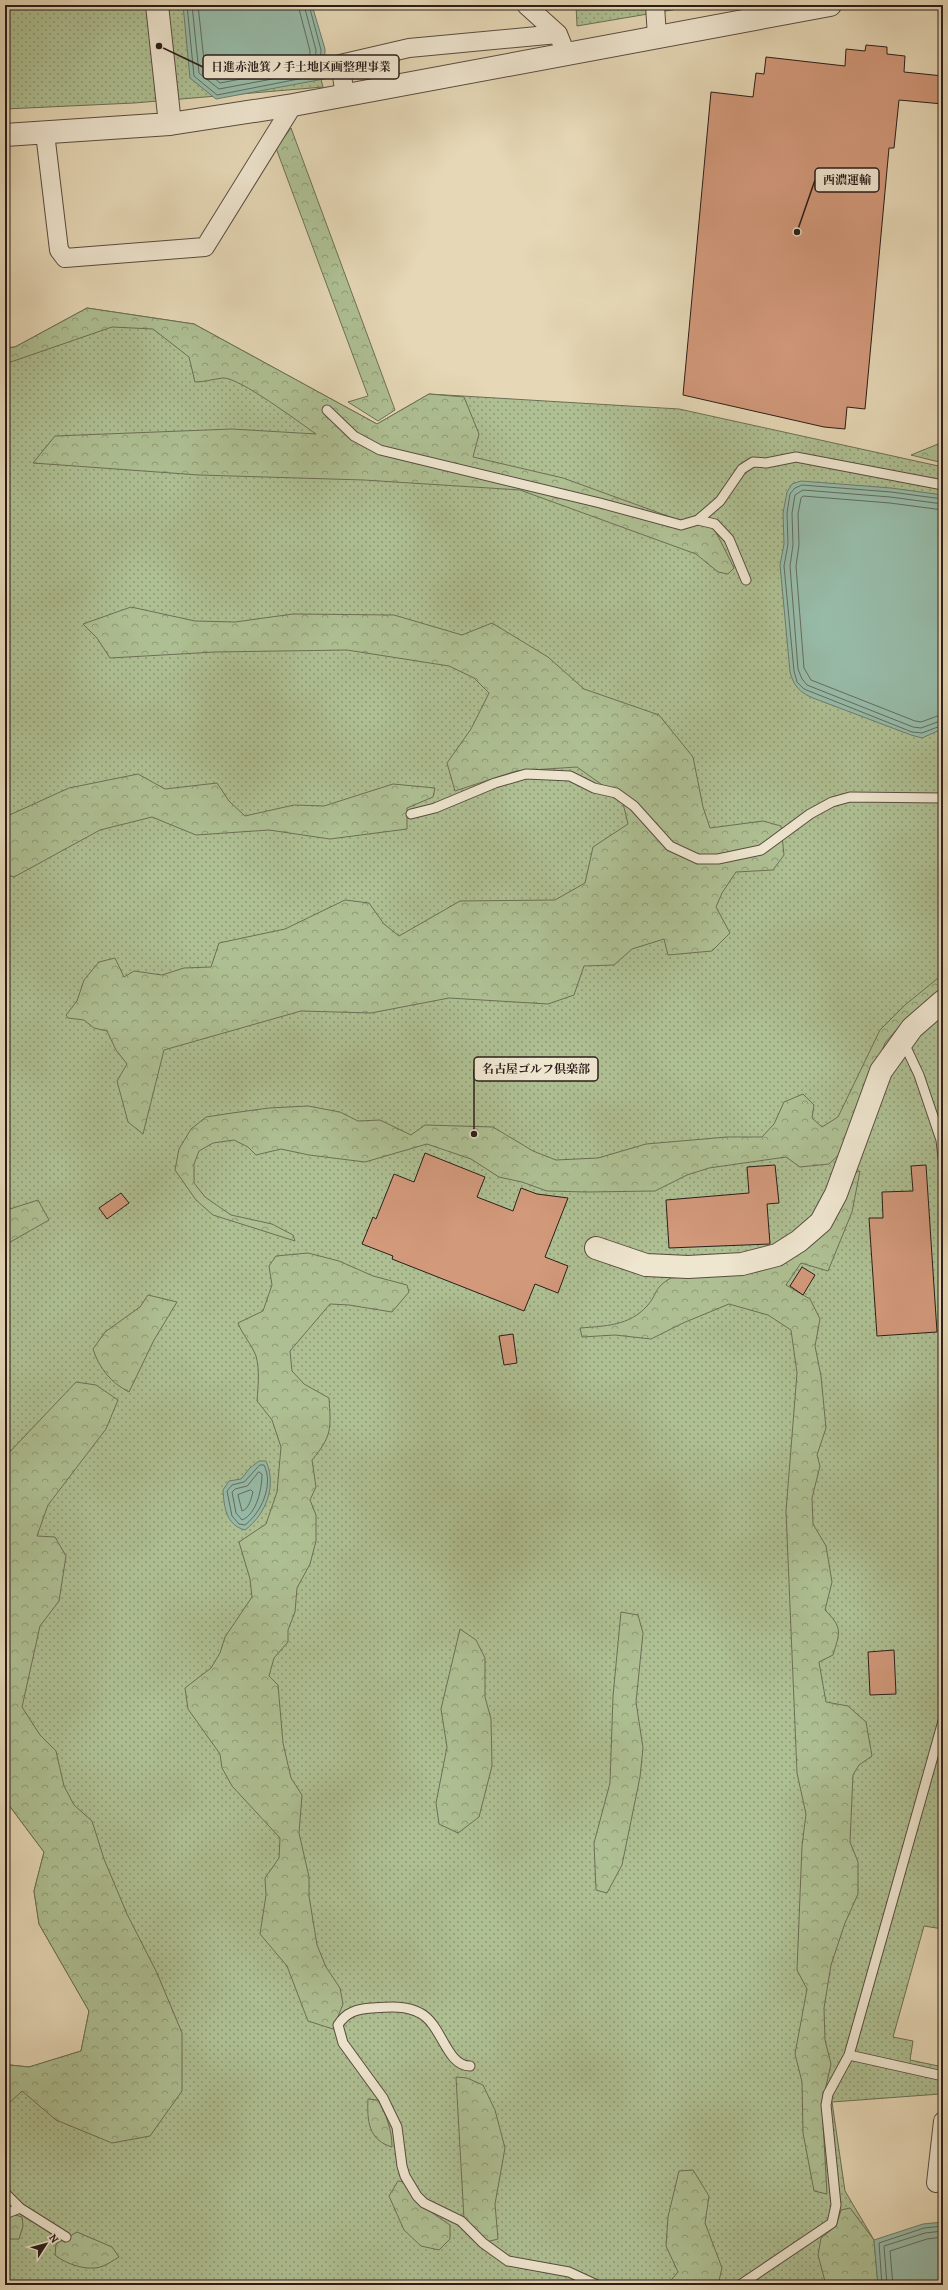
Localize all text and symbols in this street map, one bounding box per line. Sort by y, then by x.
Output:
callout: 日進赤池箕ノ手土地区画整理事業 [203,55,399,79]
text: 日進赤池箕ノ手土地区画整理事業 [211,59,391,75]
callout: 西濃運輸 [815,168,879,192]
text: 西濃運輸 [823,172,872,188]
callout: 名古屋ゴルフ倶楽部 [474,1057,598,1081]
text: 名古屋ゴルフ倶楽部 [482,1061,590,1077]
north arrow [26,2224,66,2264]
text: N [45,2231,62,2246]

